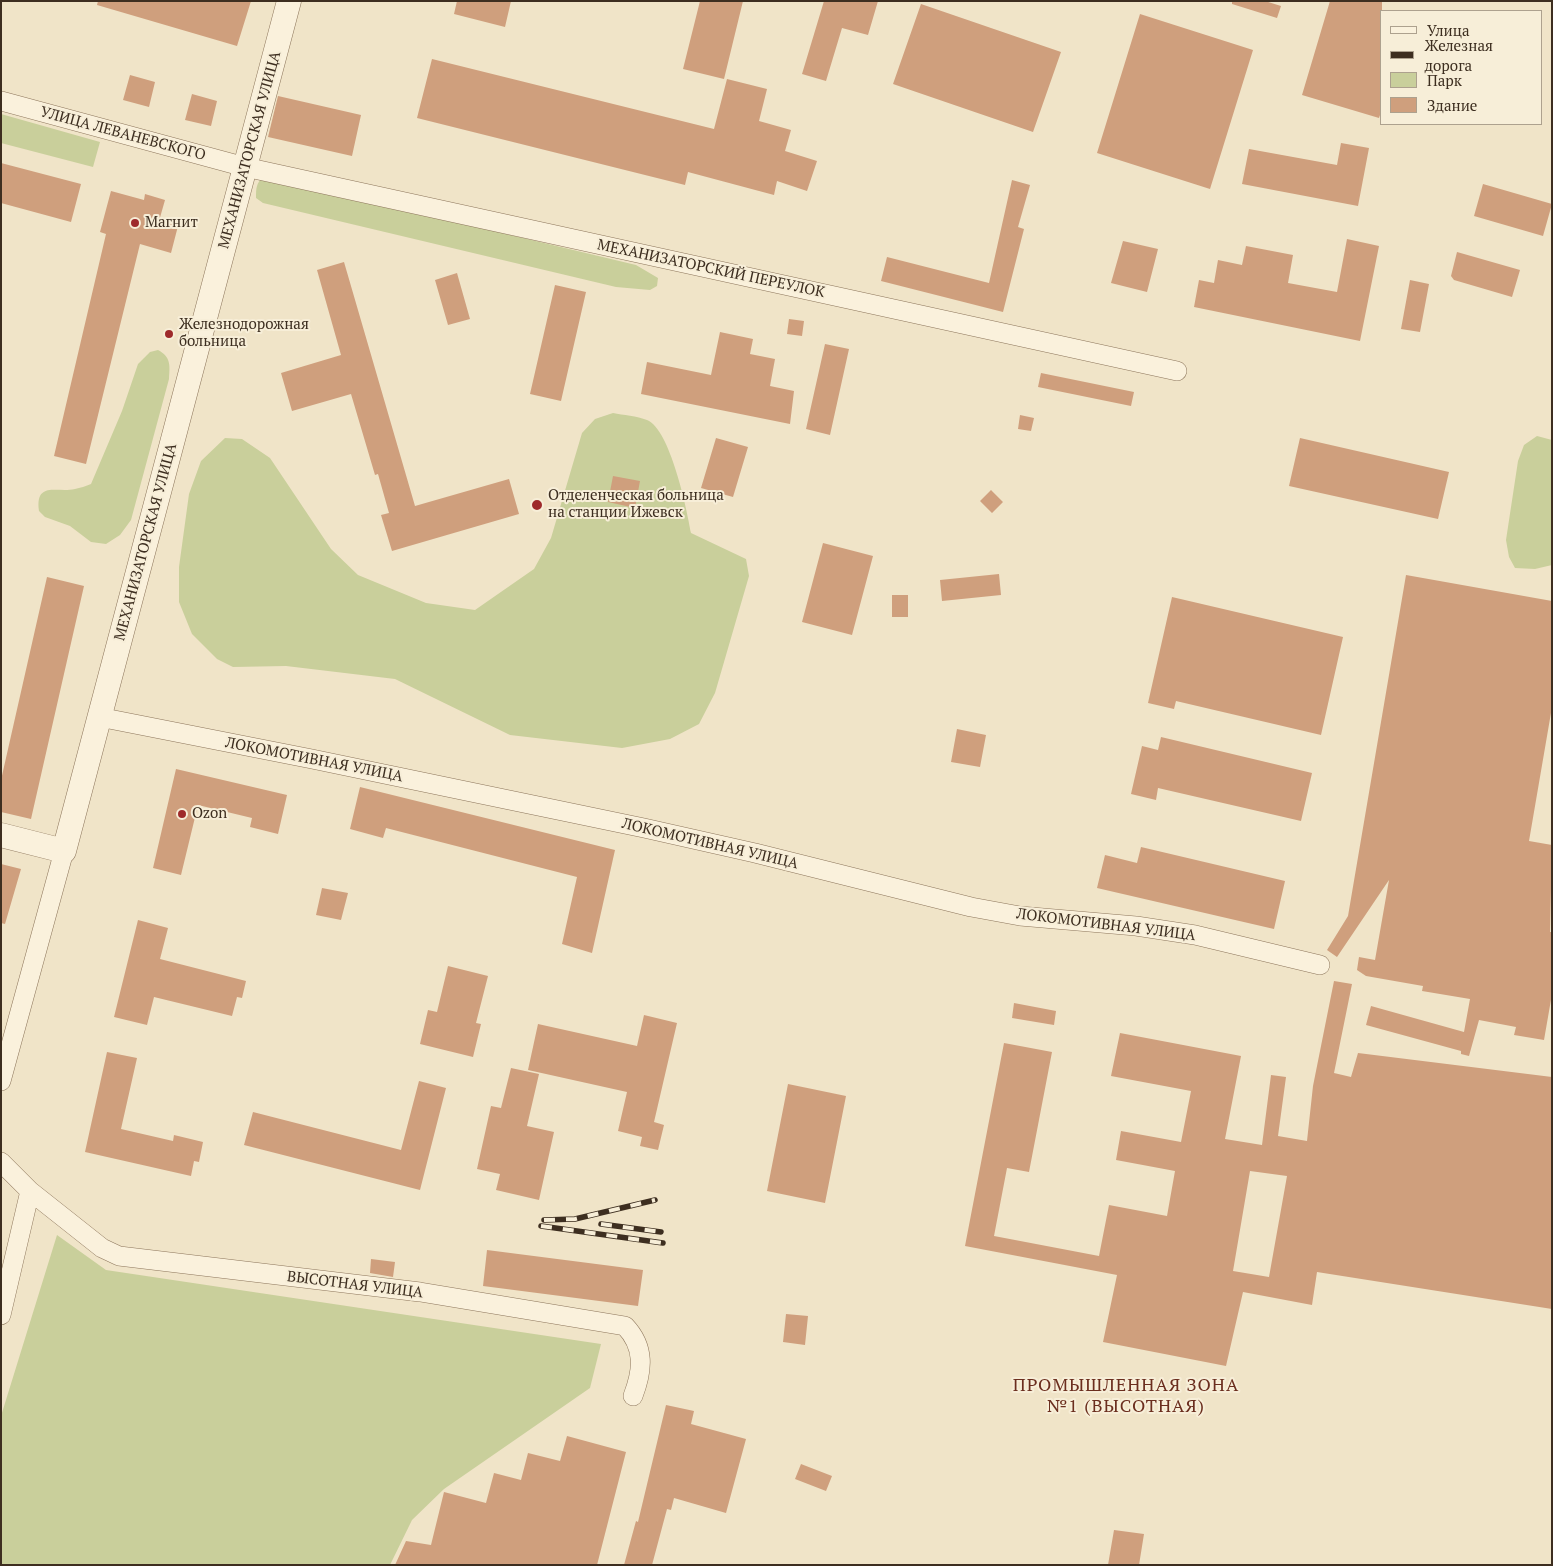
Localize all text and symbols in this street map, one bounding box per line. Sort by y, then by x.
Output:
legend [1380,10,1543,125]
text: Улица [1427,20,1470,40]
text: Железная дорога [1424,35,1493,75]
street label: МЕХАНИЗАТОРСКАЯ УЛИЦА [215,49,285,251]
text: Парк [1427,70,1462,90]
text: Здание [1427,95,1477,115]
street label: УЛИЦА ЛЕВАНЕВСКОГО [38,103,208,165]
place label: Магнит [145,214,198,232]
marker: Магнит [129,217,141,229]
street label: МЕХАНИЗАТОРСКИЙ ПЕРЕУЛОК [596,236,826,302]
place label: Железнодорожная больница [179,316,309,351]
marker: Железнодорожная больница [163,328,175,340]
street label: МЕХАНИЗАТОРСКАЯ УЛИЦА [111,441,181,643]
place label: Отделенческая больница на станции Ижевск [548,487,724,522]
marker: Отделенческая больница на станции Ижевск [530,498,544,512]
street label: ЛОКОМОТИВНАЯ УЛИЦА [224,734,404,786]
place label: Ozon [192,805,227,823]
marker: Ozon [176,808,188,820]
street label: ЛОКОМОТИВНАЯ УЛИЦА [620,815,800,873]
street label: ЛОКОМОТИВНАЯ УЛИЦА [1015,905,1197,945]
street label: ВЫСОТНАЯ УЛИЦА [286,1268,424,1302]
district label: ПРОМЫШЛЕННАЯ ЗОНА №1 (ВЫСОТНАЯ) [1011,1375,1241,1418]

